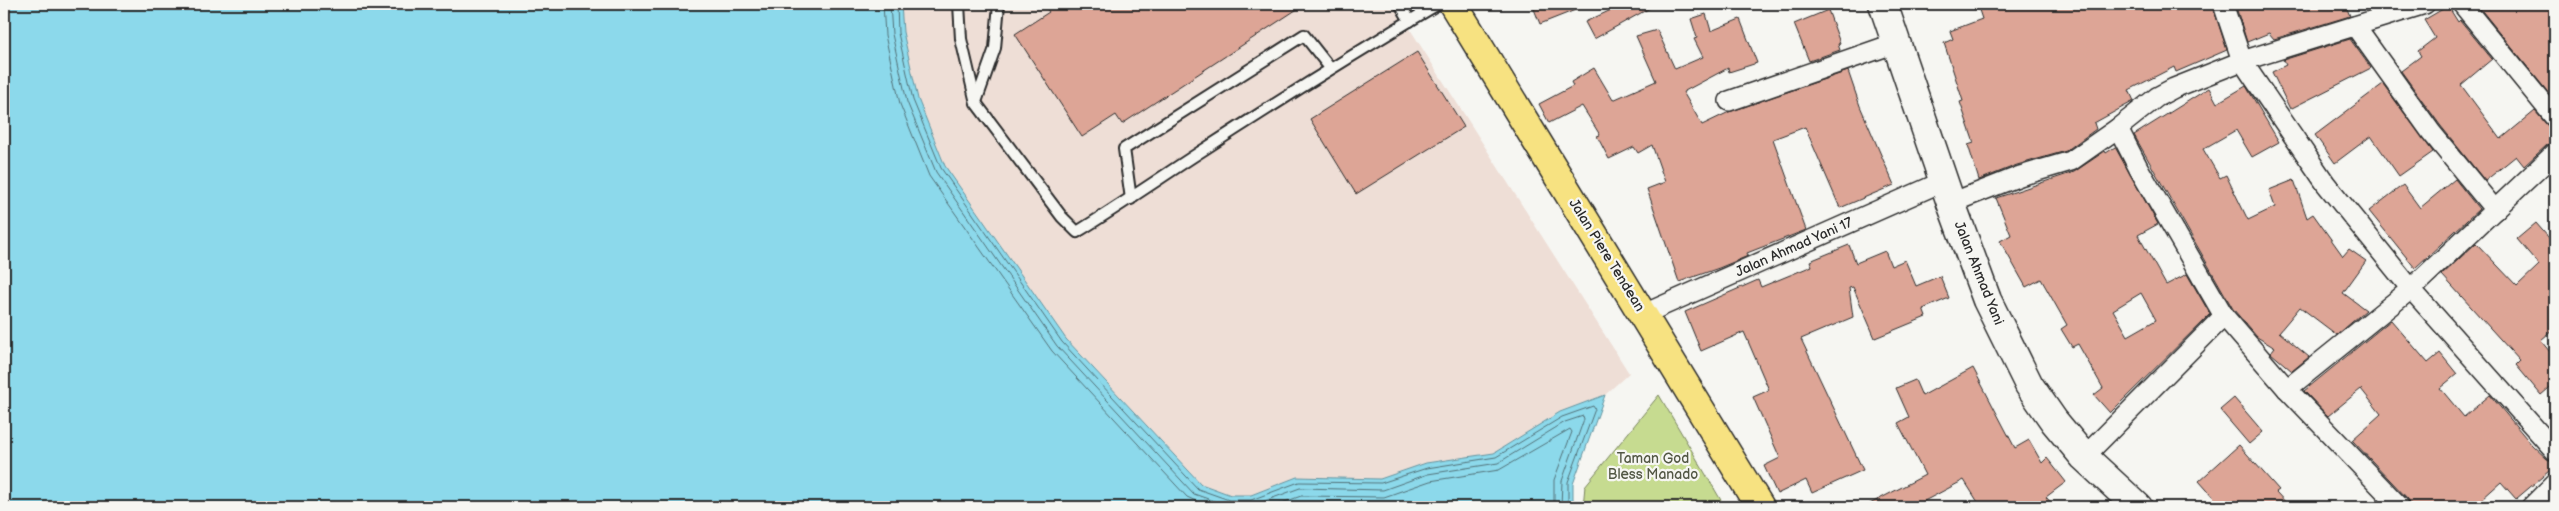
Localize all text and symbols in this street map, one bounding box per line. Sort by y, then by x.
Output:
street label: Jalan Piere Tendean [1565,196,1649,315]
street label: Jalan Ahmad Yani 17 [1733,213,1855,280]
street label: Jalan Ahmad Yani [1950,219,2008,327]
park label: Taman God Bless Manado [1608,450,1698,483]

